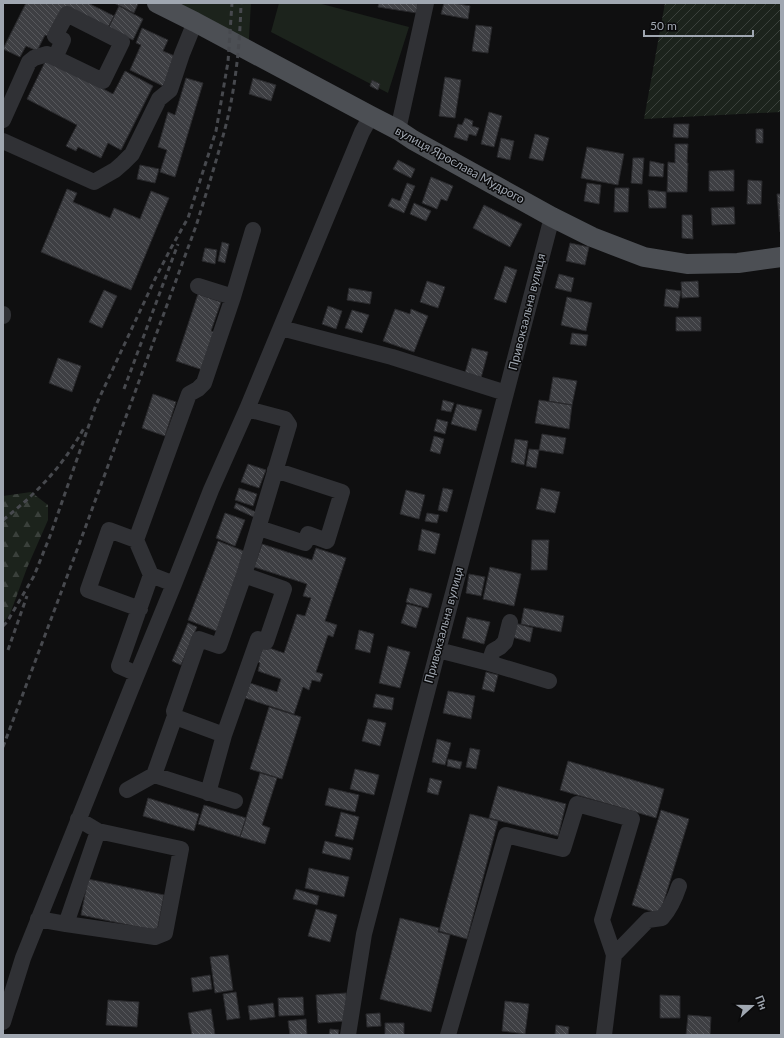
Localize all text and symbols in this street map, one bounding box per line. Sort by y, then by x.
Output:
scale bar [644,12,753,38]
text: 50 m [650,18,677,33]
street label: вулиця Ярослава Мудрого [393,123,528,207]
street label: Привокзальна вулиця [505,252,548,372]
street label: Привокзальна вулиця [421,565,466,685]
north arrow [732,986,772,1026]
text: Пн [753,993,770,1011]

